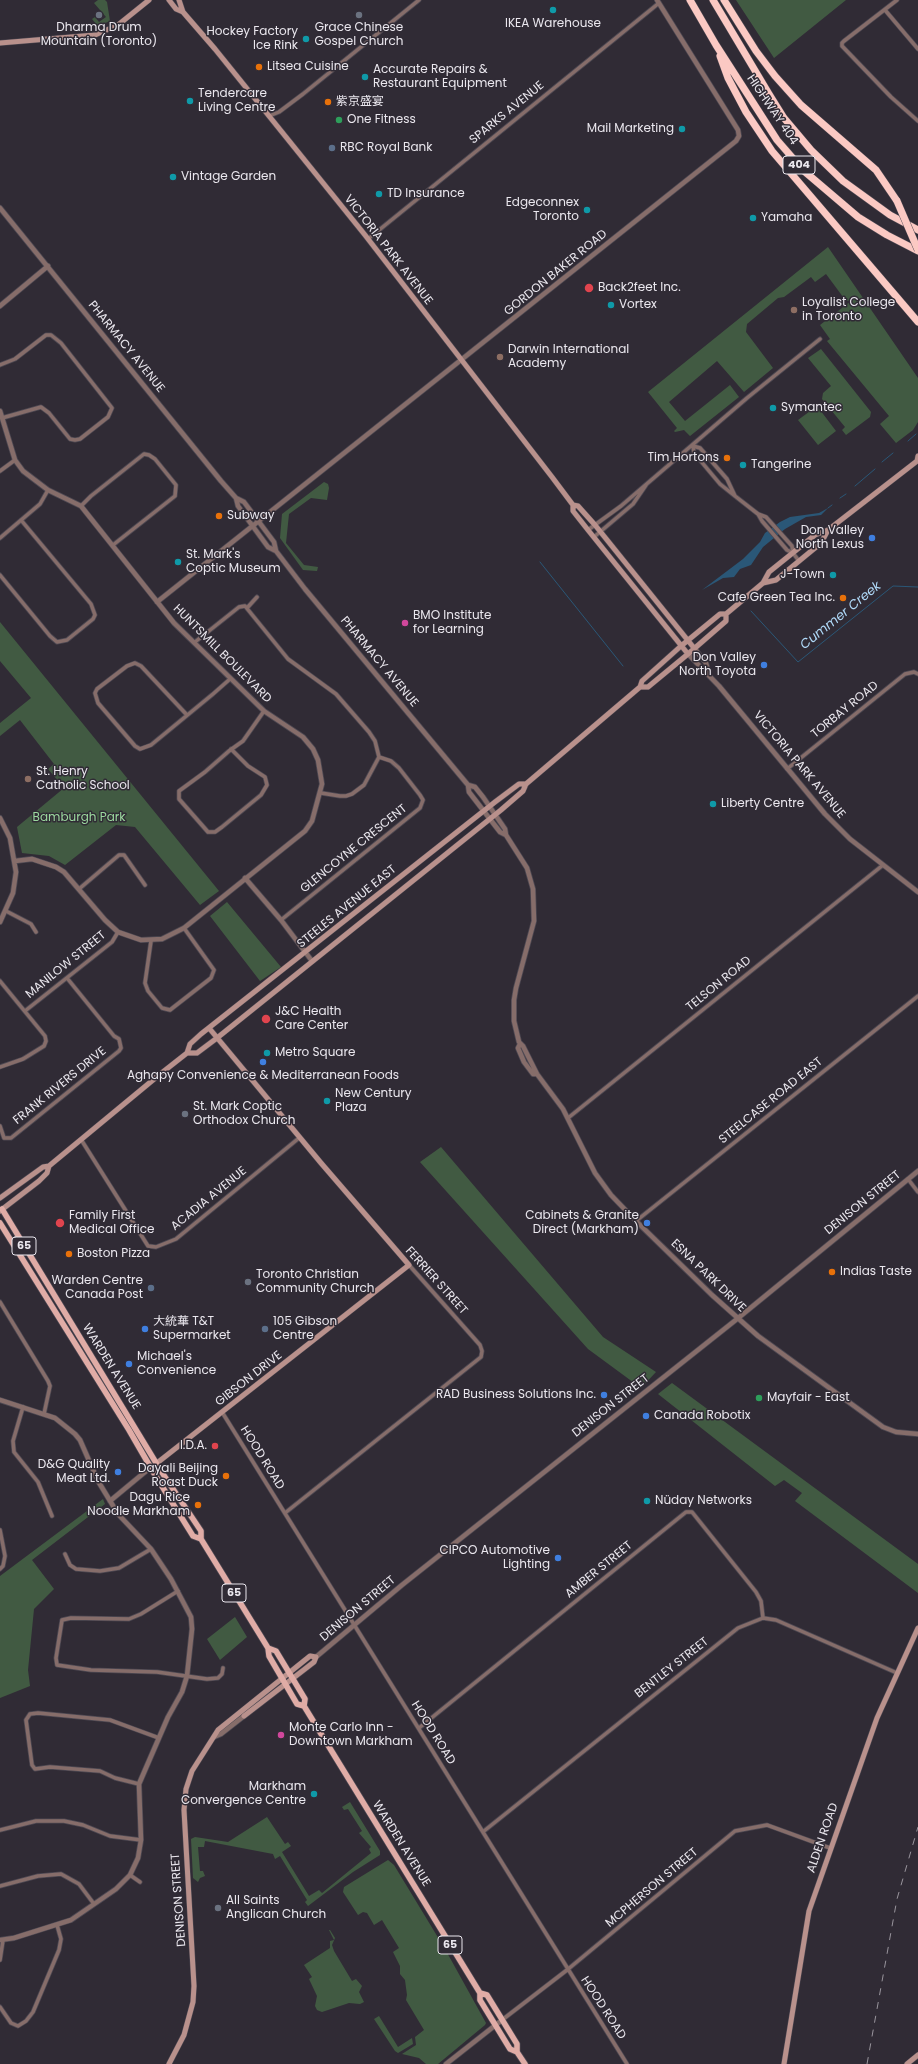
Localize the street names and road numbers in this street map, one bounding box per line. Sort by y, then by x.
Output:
street label: HIGHWAY 404 [743,72,801,148]
street label: SPARKS AVENUE [467,78,547,148]
road number: 404 [783,156,815,174]
street label: VICTORIA PARK AVENUE [341,192,435,308]
street label: GORDON BAKER ROAD [502,227,610,319]
street label: PHARMACY AVENUE [85,298,167,396]
street label: HUNTSMILL BOULEVARD [170,602,274,706]
street label: PHARMACY AVENUE [337,614,421,710]
street label: TORBAY ROAD [809,679,881,741]
street label: VICTORIA PARK AVENUE [750,708,848,822]
street label: GLENCOYNE CRESCENT [298,802,410,896]
street label: STEELES AVENUE EAST [294,863,400,951]
street label: MANILOW STREET [23,928,109,1002]
street label: TELSON ROAD [684,953,754,1015]
street label: FRANK RIVERS DRIVE [11,1044,109,1128]
street label: STEELCASE ROAD EAST [716,1055,826,1147]
street label: ACADIA AVENUE [168,1164,250,1234]
street label: DENISON STREET [822,1168,904,1238]
road number: 65 [12,1237,36,1255]
street label: ESNA PARK DRIVE [668,1237,748,1315]
street label: FERRIER STREET [402,1244,470,1318]
street label: WARDEN AVENUE [79,1321,143,1413]
street label: GIBSON DRIVE [213,1348,285,1410]
street label: DENISON STREET [570,1371,652,1441]
street label: HOOD ROAD [237,1424,287,1492]
street label: AMBER STREET [563,1539,635,1601]
street label: DENISON STREET [317,1573,399,1645]
road number: 65 [222,1584,246,1602]
street label: BENTLEY STREET [632,1635,712,1701]
street label: HOOD ROAD [408,1699,458,1767]
street label: WARDEN AVENUE [369,1798,433,1890]
street label: ALDEN ROAD [804,1801,842,1875]
street label: MCPHERSON STREET [603,1845,701,1931]
street label: DENISON STREET [169,1853,189,1947]
road number: 65 [438,1936,462,1954]
street label: HOOD ROAD [577,1974,629,2042]

